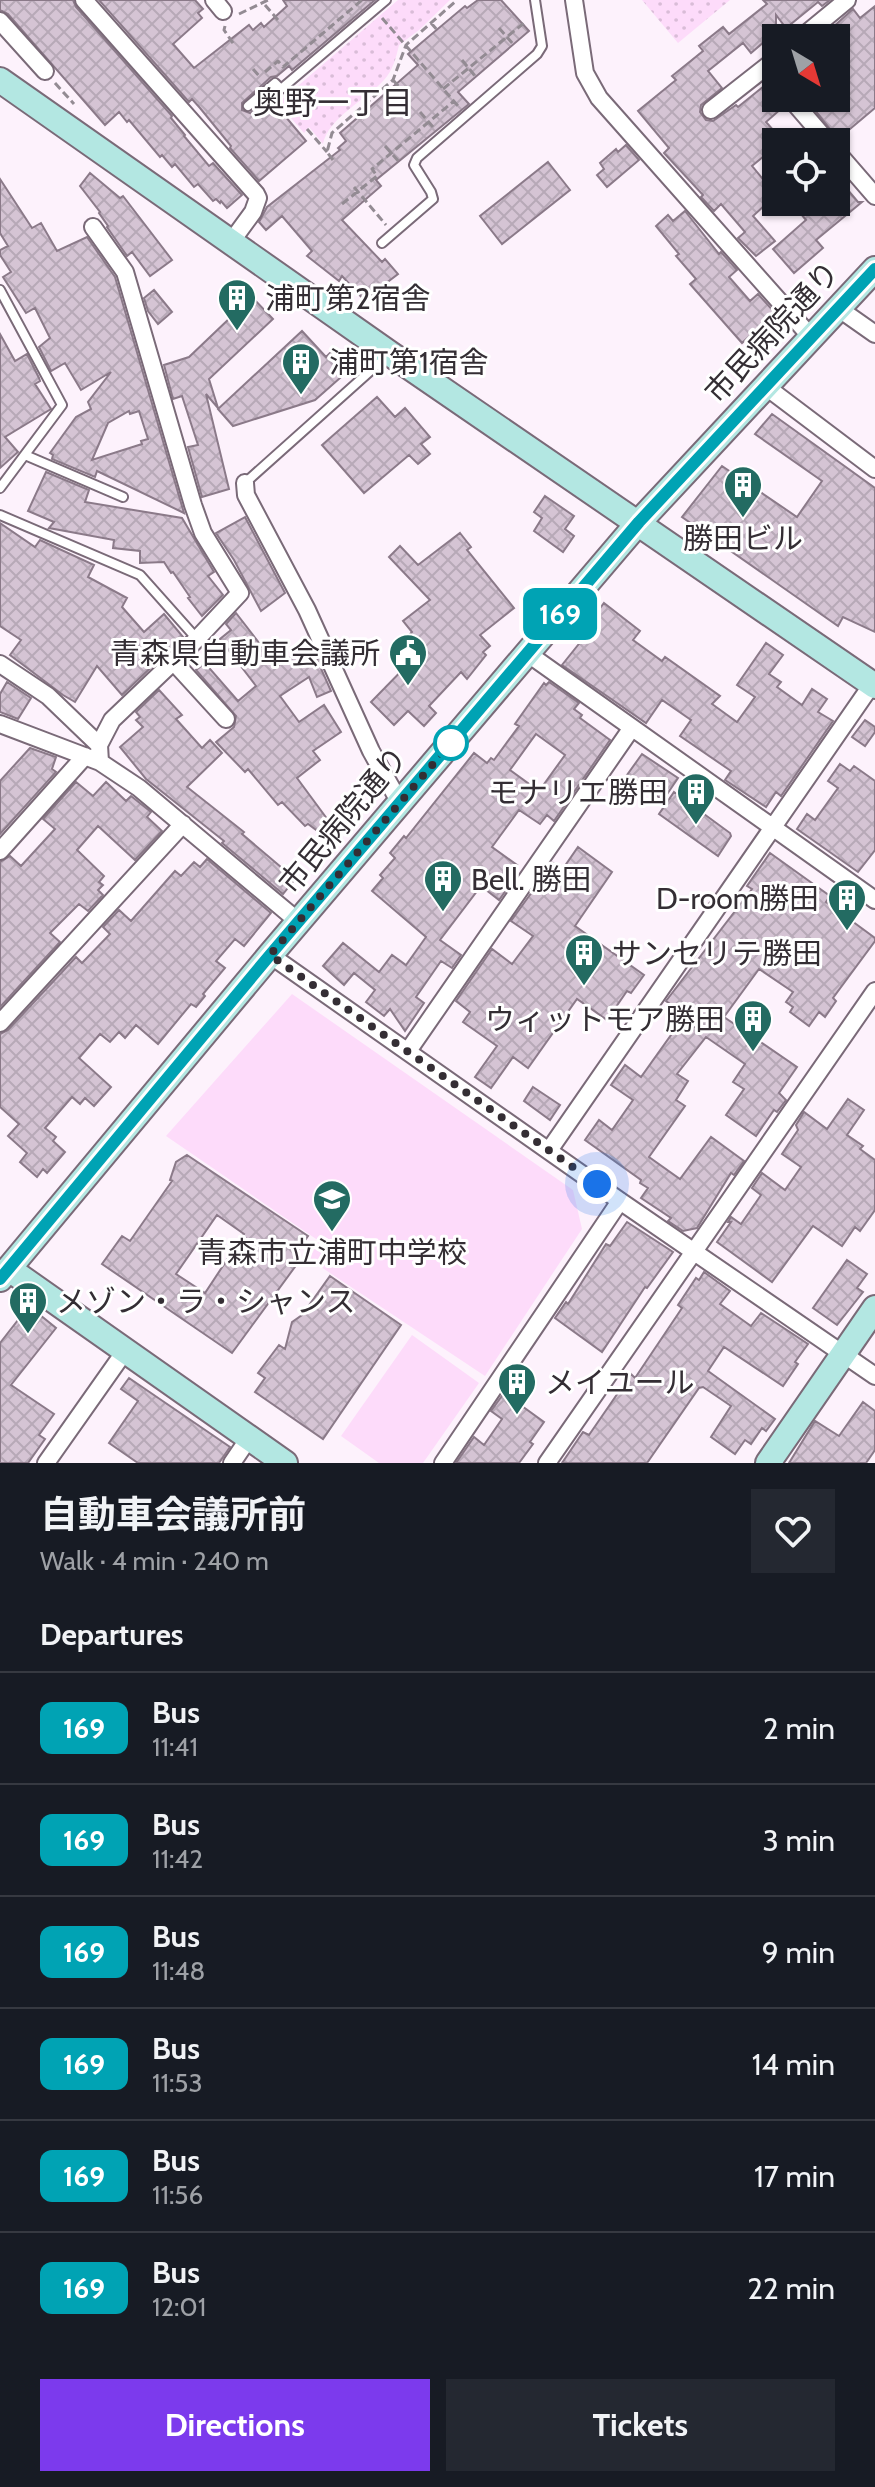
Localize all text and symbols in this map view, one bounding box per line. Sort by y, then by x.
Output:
north arrow [762,24,850,112]
map controls [762,24,850,216]
district label: 奥野一丁目 [253,83,413,122]
button: locate [762,128,850,216]
street label: 市民病院通り [697,254,847,410]
building icon: 浦町第2宿舎 [216,277,258,332]
place label: 浦町第2宿舎 [265,280,431,317]
building icon: 浦町第1宿舎 [280,341,322,396]
place label: 浦町第1宿舎 [329,344,489,381]
building icon: 勝田ビル [722,464,764,519]
place label: 勝田ビル [683,520,803,557]
line badge: 169 [514,588,606,640]
text: 169 [539,597,581,631]
public building icon: 青森県自動車会議所 [387,632,429,687]
place label: 青森県自動車会議所 [110,635,380,672]
unlabelled marker [434,726,468,760]
street label: 市民病院通り [271,739,415,901]
building icon: モナリエ勝田 [675,771,717,826]
place label: モナリエ勝田 [488,774,668,811]
building icon: Bell. 勝田 [422,858,464,913]
place label: Bell. 勝田 [471,861,591,898]
building icon: D-room勝田 [826,877,868,932]
place label: D-room勝田 [656,880,819,917]
building icon: サンセリテ勝田 [563,932,605,987]
place label: サンセリテ勝田 [612,935,822,972]
building icon: ウィットモア勝田 [732,998,774,1053]
place label: ウィットモア勝田 [485,1001,725,1038]
your location [577,1164,617,1204]
school or university icon: 青森市立浦町中学校 [311,1178,353,1233]
place label: 青森市立浦町中学校 [197,1234,467,1271]
building icon: メゾン・ラ・シャンス [7,1280,49,1335]
place label: メゾン・ラ・シャンス [56,1283,355,1320]
building icon: メイユール [496,1361,538,1416]
place label: メイユール [545,1364,694,1401]
button: heart [751,1489,835,1573]
text: 自動車会議所前 [40,1491,306,1538]
text: Walk · 4 min · 240 m [40,1545,269,1577]
text: Departures [40,1616,184,1653]
text: Bus [152,1694,200,1731]
text: 2 min [763,1710,835,1747]
text: 169 [63,1711,105,1745]
text: 11:41 [152,1731,198,1763]
text: Bus [152,1806,200,1843]
text: 3 min [763,1822,835,1859]
text: 169 [63,1823,105,1857]
text: 11:42 [152,1843,203,1875]
text: Bus [152,1918,200,1955]
text: 9 min [762,1934,835,1971]
text: 169 [63,1935,105,1969]
text: 11:48 [152,1955,205,1987]
text: Bus [152,2030,200,2067]
text: 14 min [752,2046,835,2083]
text: 169 [63,2047,105,2081]
text: 11:53 [152,2067,203,2099]
text: Bus [152,2142,200,2179]
text: 17 min [754,2158,835,2195]
text: 169 [63,2159,105,2193]
text: 11:56 [152,2179,203,2211]
text: Bus [152,2254,200,2291]
text: 22 min [747,2270,835,2307]
text: 169 [63,2271,105,2305]
text: 12:01 [152,2291,206,2323]
button: Directions [40,2379,430,2471]
button: Tickets [446,2379,835,2471]

